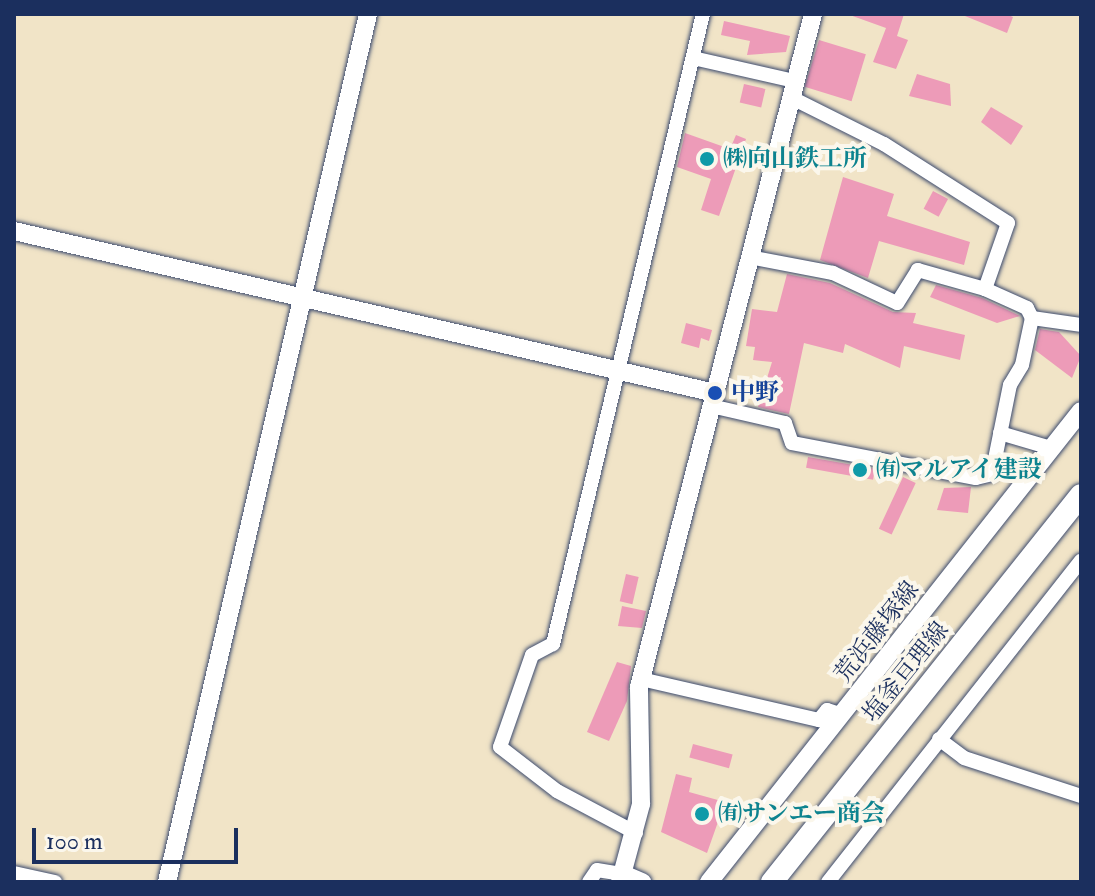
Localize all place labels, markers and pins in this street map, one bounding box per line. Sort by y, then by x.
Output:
place label: ㈱向山鉄工所 [723,145,867,173]
marker: ㈱向山鉄工所 [698,150,716,168]
place label: 中野 [731,379,779,407]
marker: 中野 [706,384,724,402]
place label: ㈲マルアイ建設 [876,456,1044,484]
marker: ㈲マルアイ建設 [851,461,869,479]
place label: ㈲サンエー商会 [718,800,886,828]
marker: ㈲サンエー商会 [693,805,711,823]

